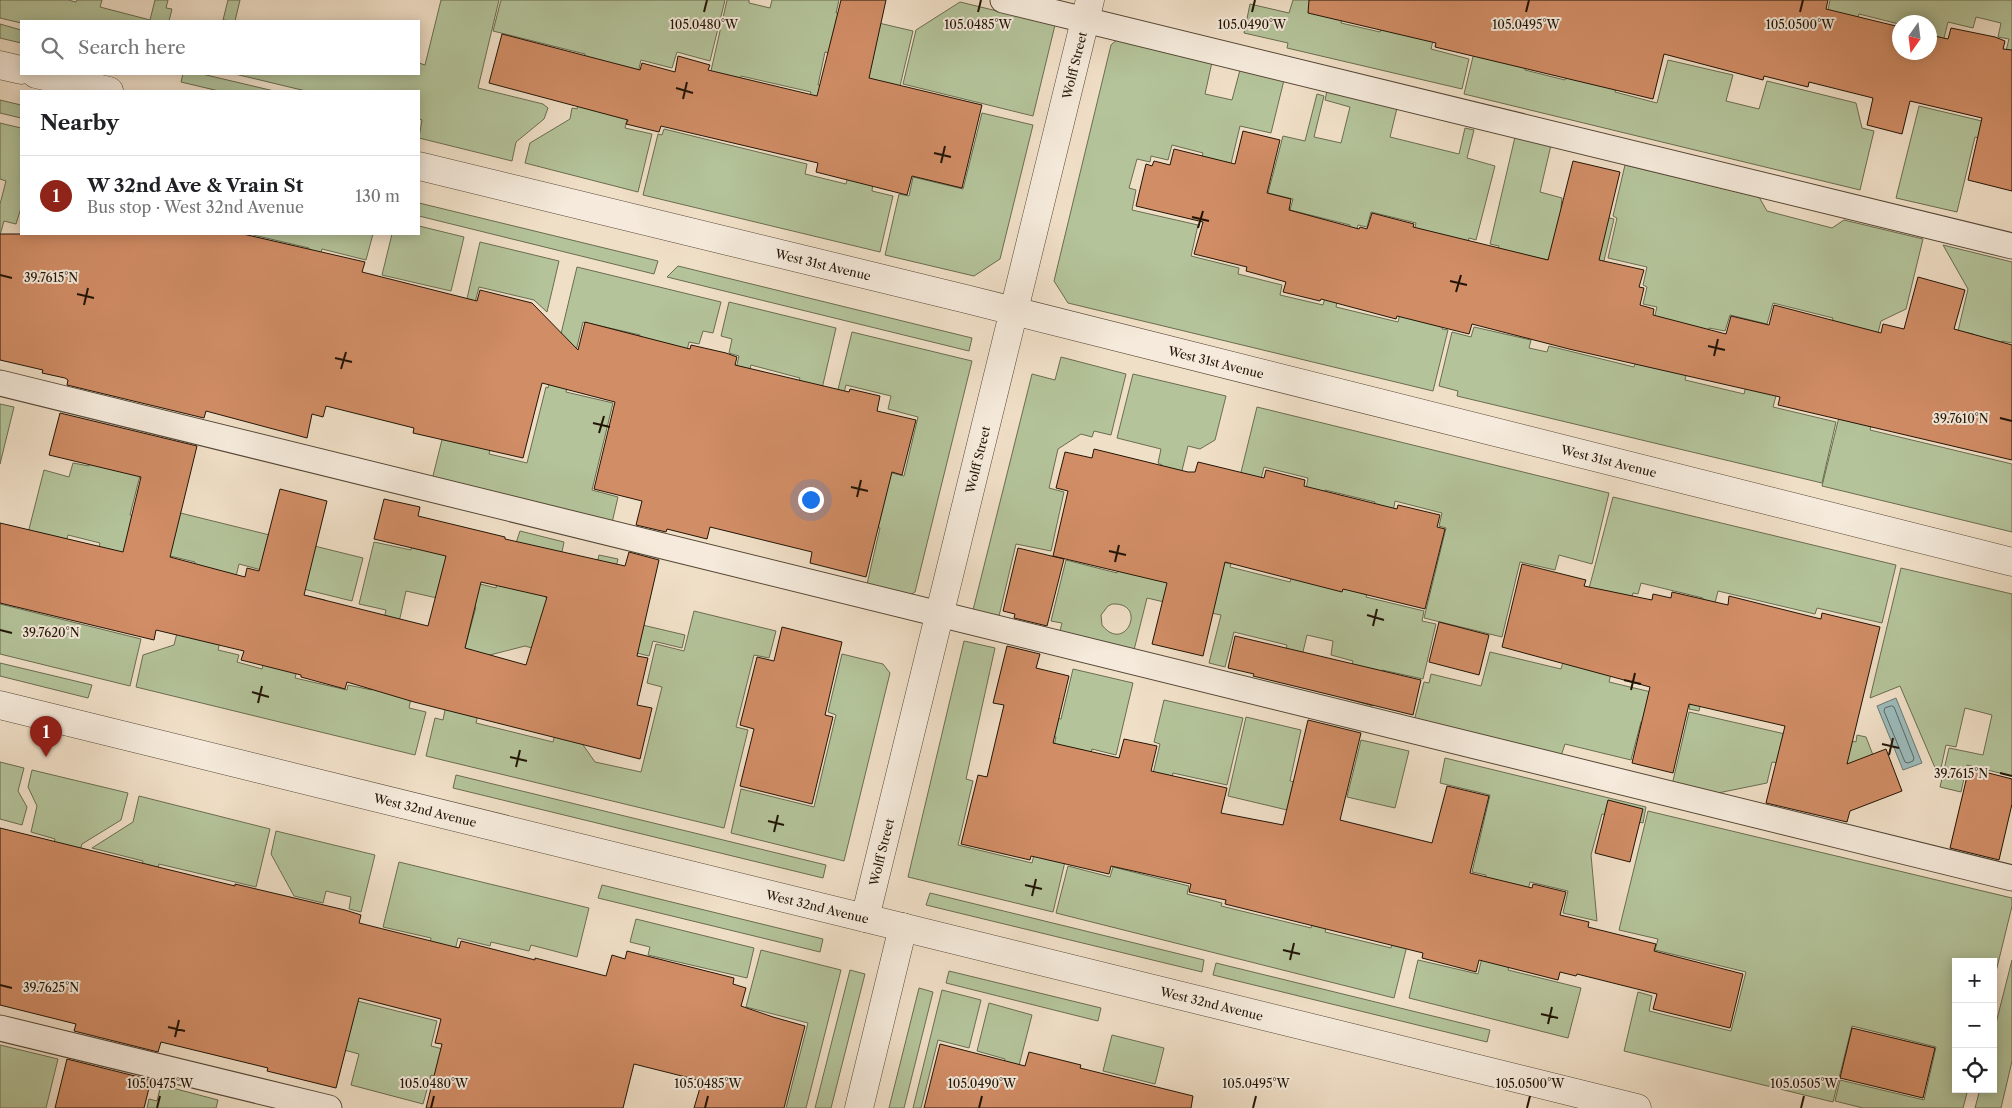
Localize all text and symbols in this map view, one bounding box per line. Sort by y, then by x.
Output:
north arrow [1892,15,1937,60]
text: 105.0480°W [670,17,739,32]
text: 105.0485°W [944,17,1013,32]
text: 105.0490°W [1218,17,1287,32]
text: 105.0495°W [1492,17,1561,32]
text: 105.0500°W [1766,17,1835,32]
search box [20,20,420,75]
street label: Wolff Street [1058,29,1090,101]
icon: search [38,34,66,62]
text: Search here [78,36,186,59]
text: Nearby [40,110,119,135]
text: W 32nd Ave & Vrain St [87,174,303,197]
text: 1 [52,186,60,206]
text: 130 m [355,186,400,206]
text: Bus stop · West 32nd Avenue [87,197,304,217]
street label: West 31st Avenue [773,245,873,283]
text: 39.7615°N [24,270,78,285]
street label: West 31st Avenue [1166,342,1266,381]
text: 39.7610°N [1933,411,1989,426]
street label: Wolff Street [962,424,993,496]
street label: West 31st Avenue [1559,441,1659,480]
your location [798,487,824,513]
text: 39.7620°N [22,625,80,640]
pin: 1 [30,716,62,757]
text: 39.7615°N [1934,766,1988,781]
street label: West 32nd Avenue [371,790,478,830]
street label: Wolff Street [865,816,897,888]
street label: West 32nd Avenue [764,886,871,926]
map controls [1952,958,1997,1093]
button: + [1952,958,1997,1003]
text: 39.7625°N [23,980,79,995]
street label: West 32nd Avenue [1158,983,1265,1023]
button: − [1952,1003,1997,1048]
button: locate [1952,1048,1997,1093]
text: 105.0475°W [127,1076,194,1091]
text: 105.0480°W [400,1076,469,1091]
text: 105.0485°W [674,1076,743,1091]
text: 105.0490°W [948,1076,1017,1091]
text: 105.0495°W [1222,1076,1291,1091]
text: 105.0500°W [1496,1076,1565,1091]
text: 105.0505°W [1770,1076,1839,1091]

